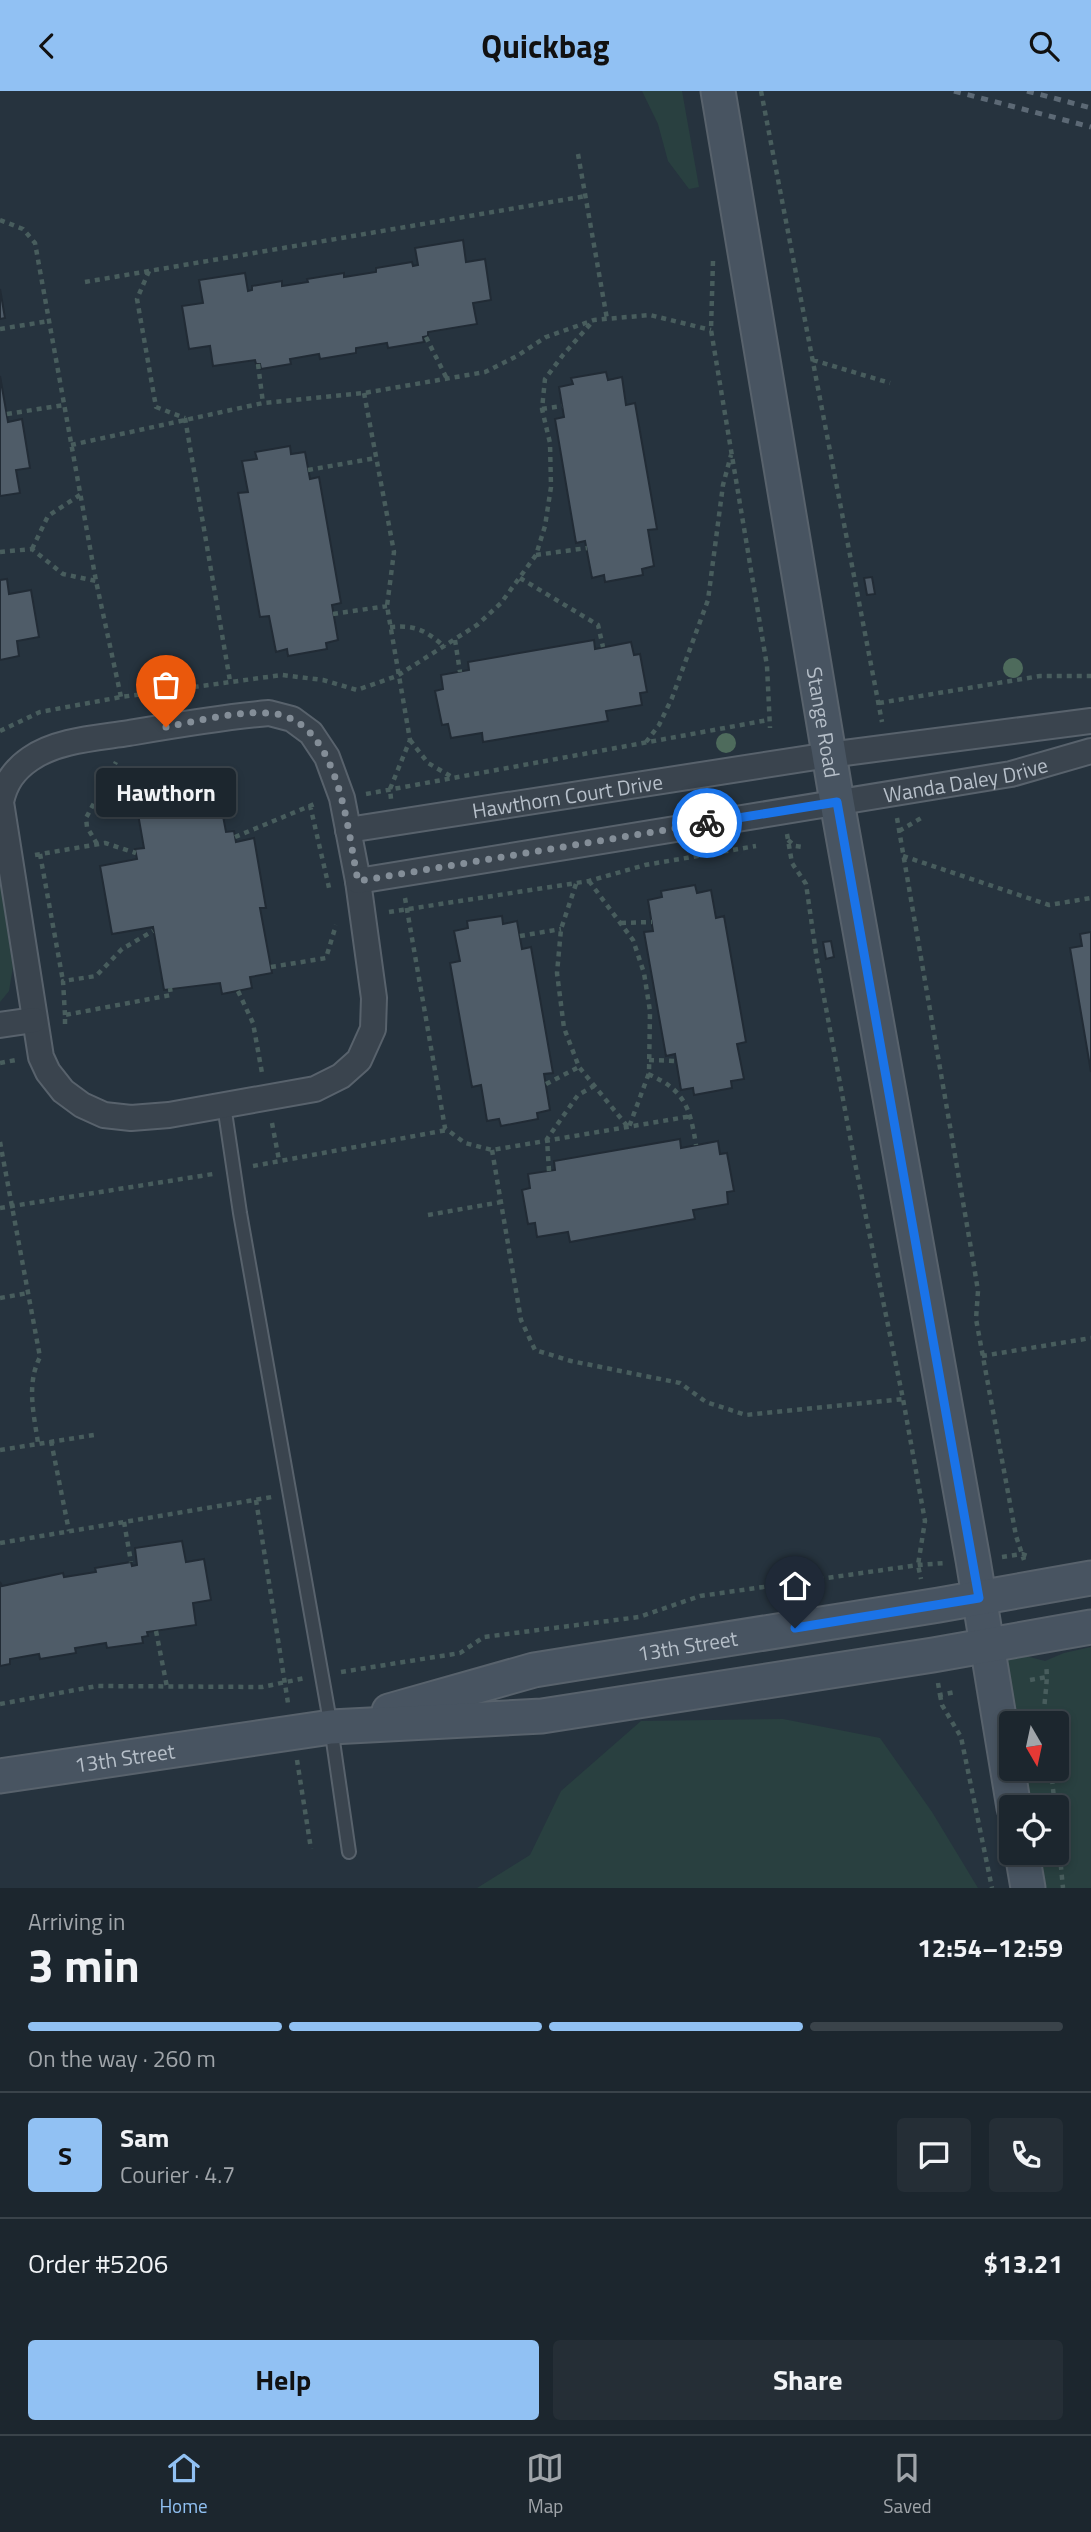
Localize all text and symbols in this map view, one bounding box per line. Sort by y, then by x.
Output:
text: Quickbag [481,22,610,70]
icon: back [28,27,66,65]
icon: search [1025,27,1063,65]
pin [136,655,196,727]
street label: Stange Road [799,664,849,780]
icon: bag [147,666,185,704]
street label: Wanda Daley Drive [881,748,1051,811]
street label: Hawthorn Court Drive [470,765,665,826]
callout: Hawthorn [96,769,236,818]
text: Hawthorn [116,775,216,810]
courier [672,788,742,858]
icon: bike [688,804,726,842]
pin [765,1556,825,1628]
icon: home [776,1567,814,1605]
street label: 13th Street [635,1621,740,1669]
north arrow [999,1711,1069,1781]
map controls [999,1711,1069,1865]
street label: 13th Street [72,1734,178,1781]
button: locate [999,1795,1069,1865]
text: Arriving in [28,1904,125,1939]
text: 12:54–12:59 [917,1928,1063,1967]
text: 3 min [28,1930,140,2000]
text: On the way · 260 m [28,2041,216,2076]
text: Sam [120,2118,169,2157]
button: chat [897,2118,971,2192]
button: phone [989,2118,1063,2192]
text: S [58,2136,72,2175]
text: Courier · 4.7 [120,2157,235,2192]
text: Order #5206 [28,2244,168,2283]
text: $13.21 [984,2244,1063,2283]
button: Help [28,2340,539,2420]
button: Share [553,2340,1063,2420]
tab: Home [159,2449,208,2520]
tab: Map [526,2449,564,2520]
tab: Saved [883,2449,932,2520]

